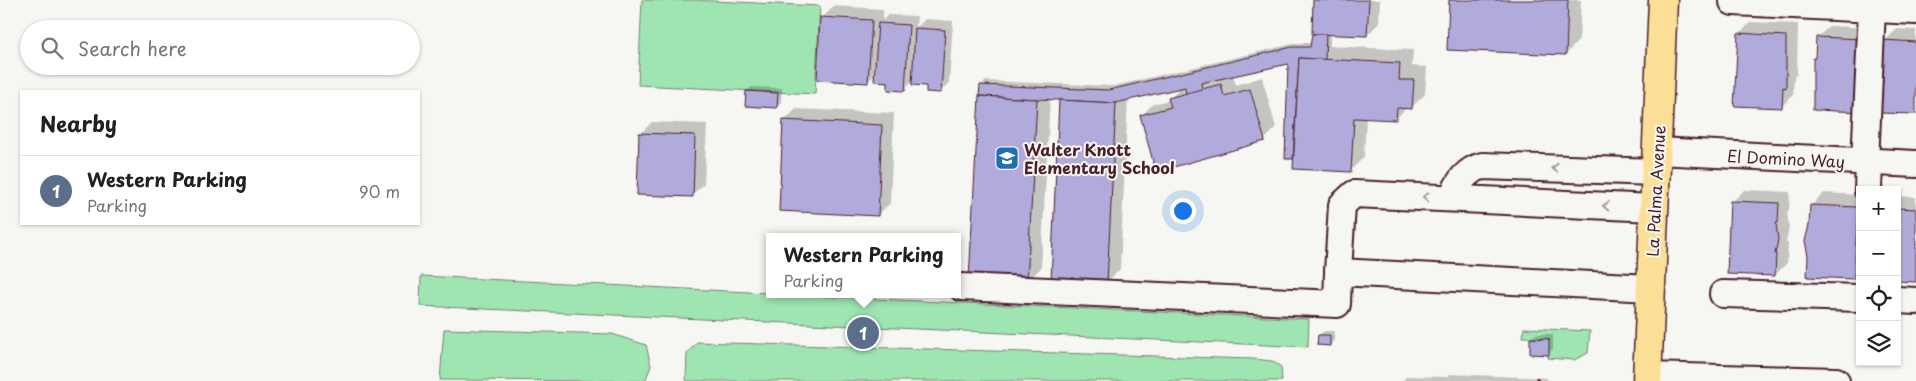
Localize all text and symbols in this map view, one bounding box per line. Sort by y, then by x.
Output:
search box [20,20,420,75]
icon: search [38,34,66,62]
text: Search here [78,34,187,62]
text: Nearby [40,107,117,139]
street label: La Palma Avenue [1640,125,1670,257]
place label: Walter Knott Elementary School [1024,137,1175,179]
street label: El Domino Way [1726,143,1846,173]
school or university icon: Walter Knott Elementary School [994,145,1020,171]
one-way arrow [1550,163,1558,174]
text: Western Parking [87,165,247,193]
text: 1 [52,179,60,203]
text: 90 m [359,179,400,203]
map controls [1856,186,1901,366]
button: + [1856,186,1901,231]
one-way arrow [1422,192,1430,203]
text: Parking [87,193,147,217]
your location [1170,198,1196,224]
one-way arrow [1601,200,1609,211]
button: − [1856,231,1901,276]
popup [766,233,961,298]
text: Western Parking [784,240,943,268]
text: Parking [784,268,843,292]
button: locate [1856,276,1901,321]
pin: 1 [847,314,879,352]
button: layers [1856,321,1901,366]

